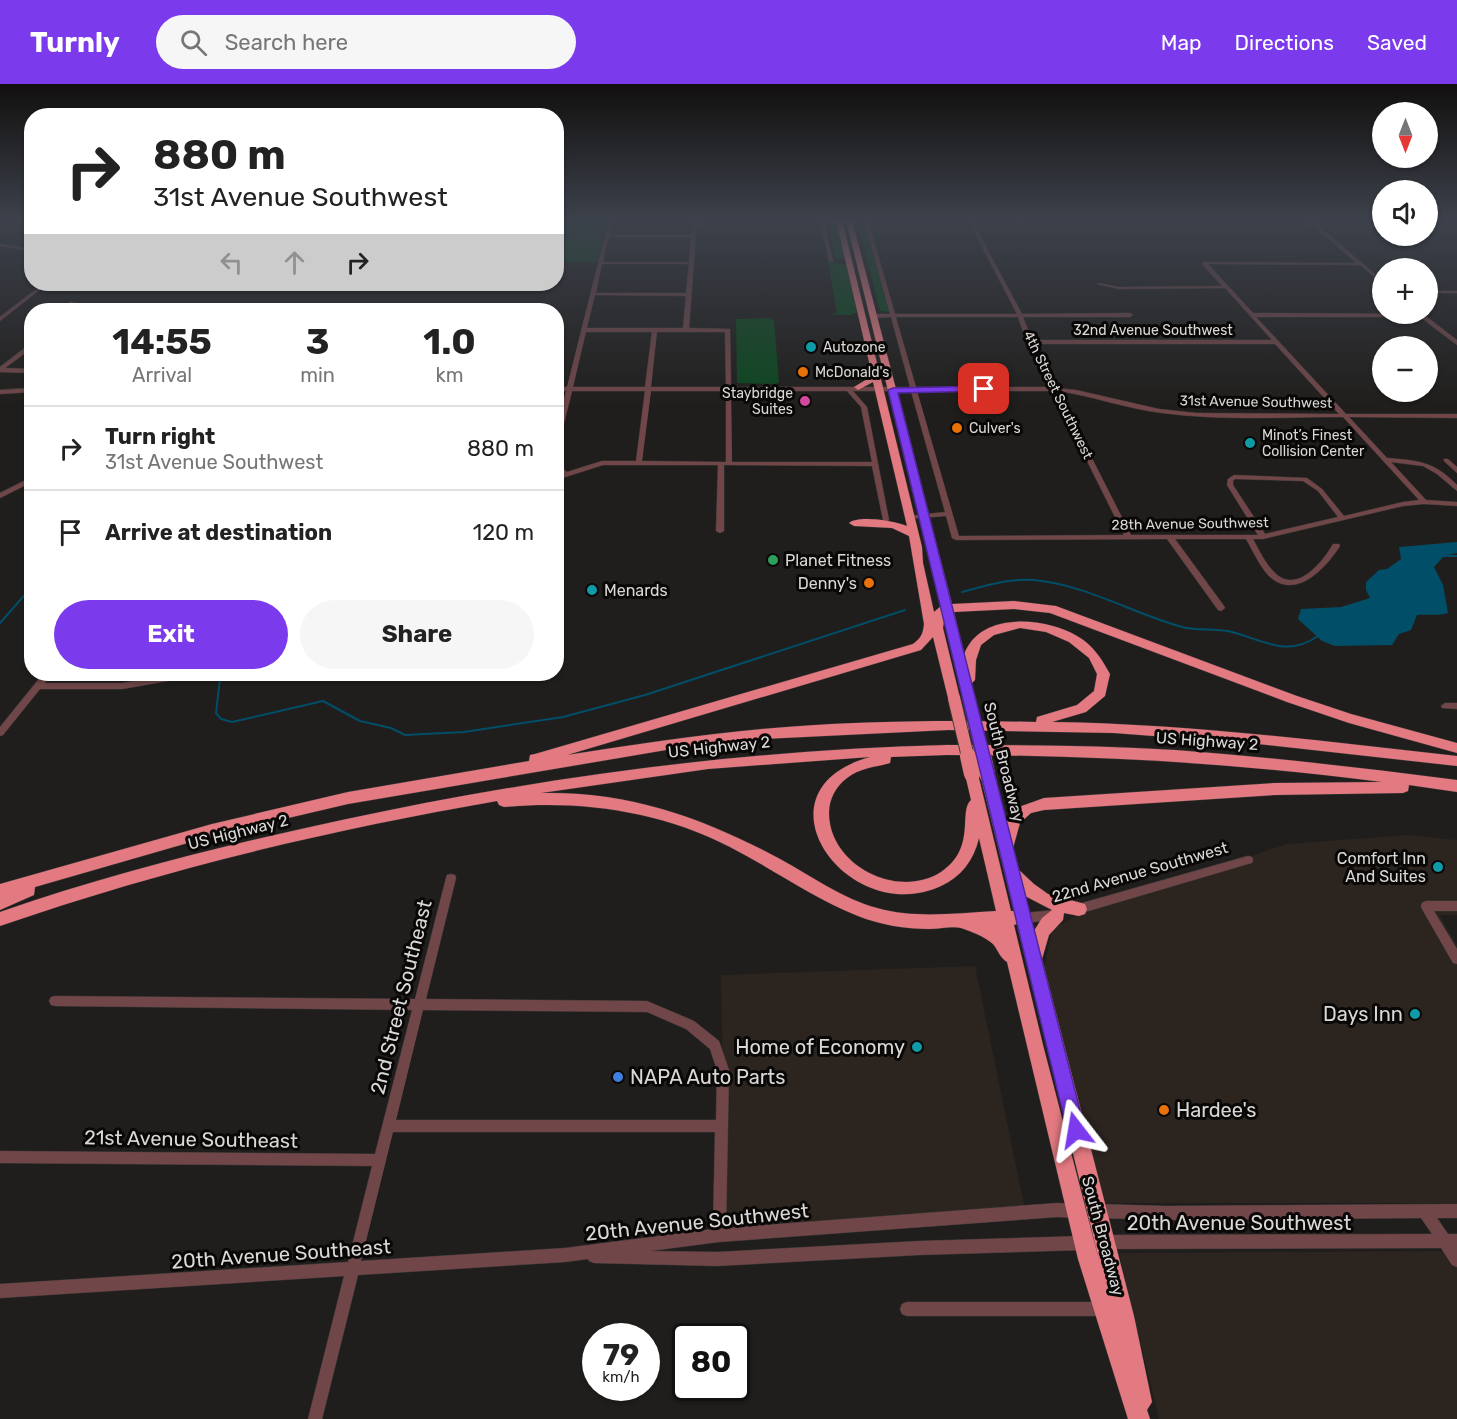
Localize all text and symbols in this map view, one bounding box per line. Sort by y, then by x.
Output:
search box [156,15,576,69]
text: Turnly [30,26,120,59]
icon: search [177,26,210,59]
text: Search here [225,29,348,56]
text: Map [1161,30,1202,55]
text: Directions [1235,30,1334,55]
text: Saved [1367,30,1427,55]
north arrow [1372,102,1438,168]
map controls [1372,102,1438,402]
text: 880 m [153,130,286,180]
icon: right [54,132,132,210]
button: sound [1372,180,1438,246]
text: 31st Avenue Southwest [153,181,448,213]
icon: left [215,246,248,279]
icon: ahead [278,246,311,279]
icon: right [341,246,374,279]
button: + [1372,258,1438,324]
text: 14:55 [112,320,212,363]
text: 3 [306,320,329,363]
text: 1.0 [423,320,476,363]
street label: 32nd Avenue Southwest [1073,322,1233,339]
street label: 4th Street Southwest [1020,328,1097,462]
button: − [1372,336,1438,402]
place label: Autozone [823,339,886,356]
marker: Autozone [804,340,818,354]
text: Arrival [132,363,192,387]
text: min [300,363,335,387]
text: km [435,363,464,387]
pin [958,363,1009,414]
place label: McDonald's [815,364,889,381]
marker: McDonald's [796,365,810,379]
icon: arrive [967,372,1000,405]
place label: Staybridge Suites [722,385,793,418]
street label: 31st Avenue Southwest [1179,392,1333,412]
marker: Staybridge Suites [798,394,812,408]
place label: Culver's [969,420,1021,437]
marker: Culver's [950,421,964,435]
text: Turn right [105,423,215,450]
place label: Minot’s Finest Collision Center [1262,427,1365,460]
icon: right [54,432,87,465]
text: 880 m [467,435,534,462]
marker: Minot’s Finest Collision Center [1243,436,1257,450]
text: 31st Avenue Southwest [105,450,323,474]
street label: 28th Avenue Southwest [1111,514,1269,534]
icon: arrive [54,516,87,549]
text: Arrive at destination [105,519,332,546]
text: 120 m [473,519,534,546]
place label: Planet Fitness [785,551,891,570]
marker: Planet Fitness [766,553,780,567]
place label: Denny's [798,574,857,593]
marker: Denny's [862,576,876,590]
place label: Menards [604,581,668,600]
marker: Menards [585,583,599,597]
button: Exit [54,600,288,669]
button: Share [300,600,534,669]
street label: South Broadway [980,700,1028,824]
street label: US Highway 2 [1155,728,1259,754]
street label: US Highway 2 [667,732,771,762]
street label: US Highway 2 [186,810,290,854]
street label: 22nd Avenue Southwest [1050,838,1230,906]
place label: Comfort Inn And Suites [1337,849,1426,886]
marker: Comfort Inn And Suites [1431,860,1445,874]
street label: 2nd Street Southeast [365,897,437,1097]
place label: Days Inn [1323,1002,1403,1026]
marker: Days Inn [1408,1007,1422,1021]
place label: Home of Economy [735,1035,905,1059]
marker: Home of Economy [910,1040,924,1054]
place label: NAPA Auto Parts [630,1065,785,1089]
marker: NAPA Auto Parts [611,1070,625,1084]
position arrow [1044,1098,1108,1162]
place label: Hardee's [1176,1098,1257,1122]
marker: Hardee's [1157,1103,1171,1117]
street label: 21st Avenue Southeast [84,1125,298,1153]
street label: South Broadway [1078,1174,1128,1298]
street label: 20th Avenue Southwest [584,1198,810,1246]
street label: 20th Avenue Southwest [1127,1211,1351,1235]
street label: 20th Avenue Southeast [170,1234,392,1274]
speed limit sign: 80 [672,1323,750,1401]
text: 79 [603,1337,639,1373]
text: km/h [602,1368,640,1386]

